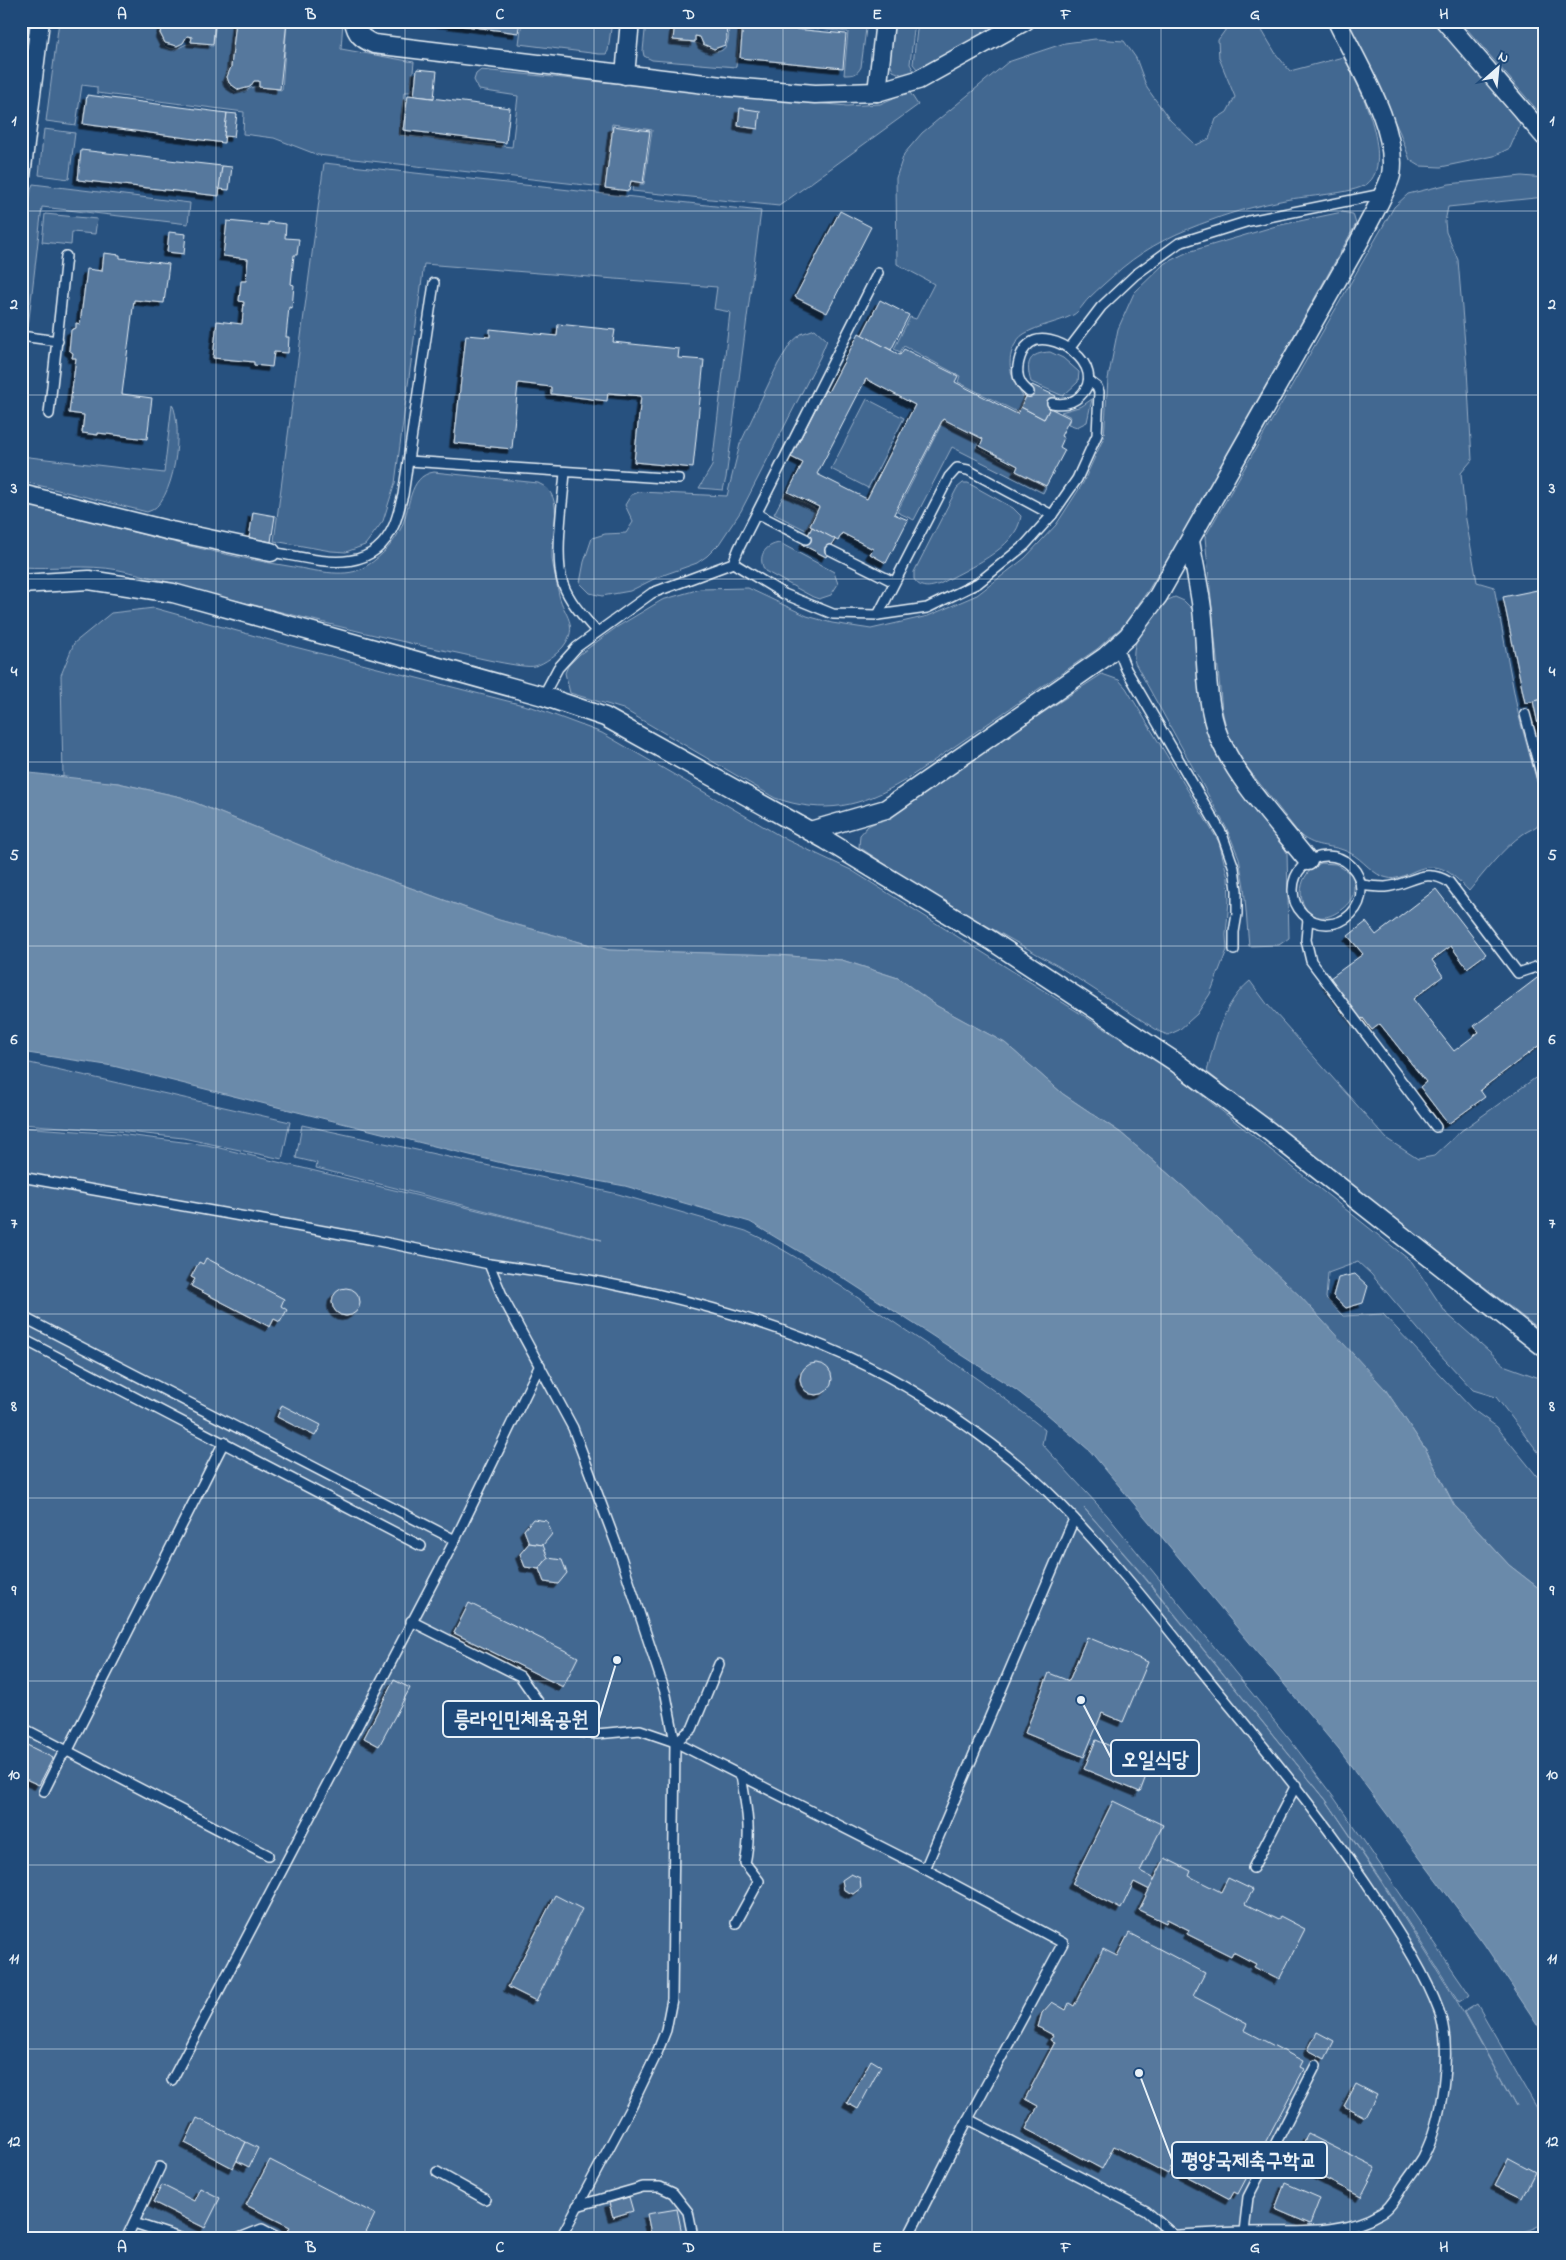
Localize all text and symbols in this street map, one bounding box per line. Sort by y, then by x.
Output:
text: A [117,3,127,27]
text: B [305,3,317,27]
text: C [496,3,505,27]
text: D [682,3,695,27]
text: E [872,3,882,27]
text: F [1060,3,1072,27]
text: G [1250,3,1260,27]
text: H [1439,3,1449,27]
north arrow [1474,42,1524,92]
text: N [1494,46,1512,69]
text: 1 [11,109,17,133]
text: 1 [1549,109,1555,133]
text: 2 [9,293,18,317]
text: 2 [1547,293,1556,317]
text: 3 [10,477,18,501]
text: 3 [1548,477,1556,501]
text: 4 [10,660,18,684]
text: 4 [1548,660,1556,684]
text: 5 [9,844,19,868]
text: 5 [1547,844,1557,868]
text: 6 [9,1028,18,1052]
text: 6 [1547,1028,1556,1052]
text: 7 [11,1212,18,1236]
text: 7 [1549,1212,1556,1236]
text: 8 [10,1395,17,1419]
text: 8 [1548,1395,1555,1419]
text: 9 [11,1579,17,1603]
text: 9 [1549,1579,1555,1603]
callout: 릉라인민체육공원 [443,1701,599,1737]
text: 릉라인민체육공원 [453,1706,589,1736]
callout: 오일식당 [1111,1740,1199,1776]
text: 오일식당 [1121,1746,1189,1776]
text: 10 [8,1763,20,1787]
text: 10 [1546,1763,1558,1787]
text: 11 [9,1947,20,1971]
text: 11 [1547,1947,1558,1971]
text: 12 [7,2130,21,2154]
text: 12 [1545,2130,1559,2154]
callout: 평양국제축구학교 [1172,2142,1327,2178]
text: 평양국제축구학교 [1181,2147,1317,2177]
text: A [117,2236,127,2260]
text: B [305,2236,317,2260]
text: C [496,2236,505,2260]
text: D [682,2236,695,2260]
text: E [872,2236,882,2260]
text: F [1060,2236,1072,2260]
text: G [1250,2236,1260,2260]
text: H [1439,2236,1449,2260]

